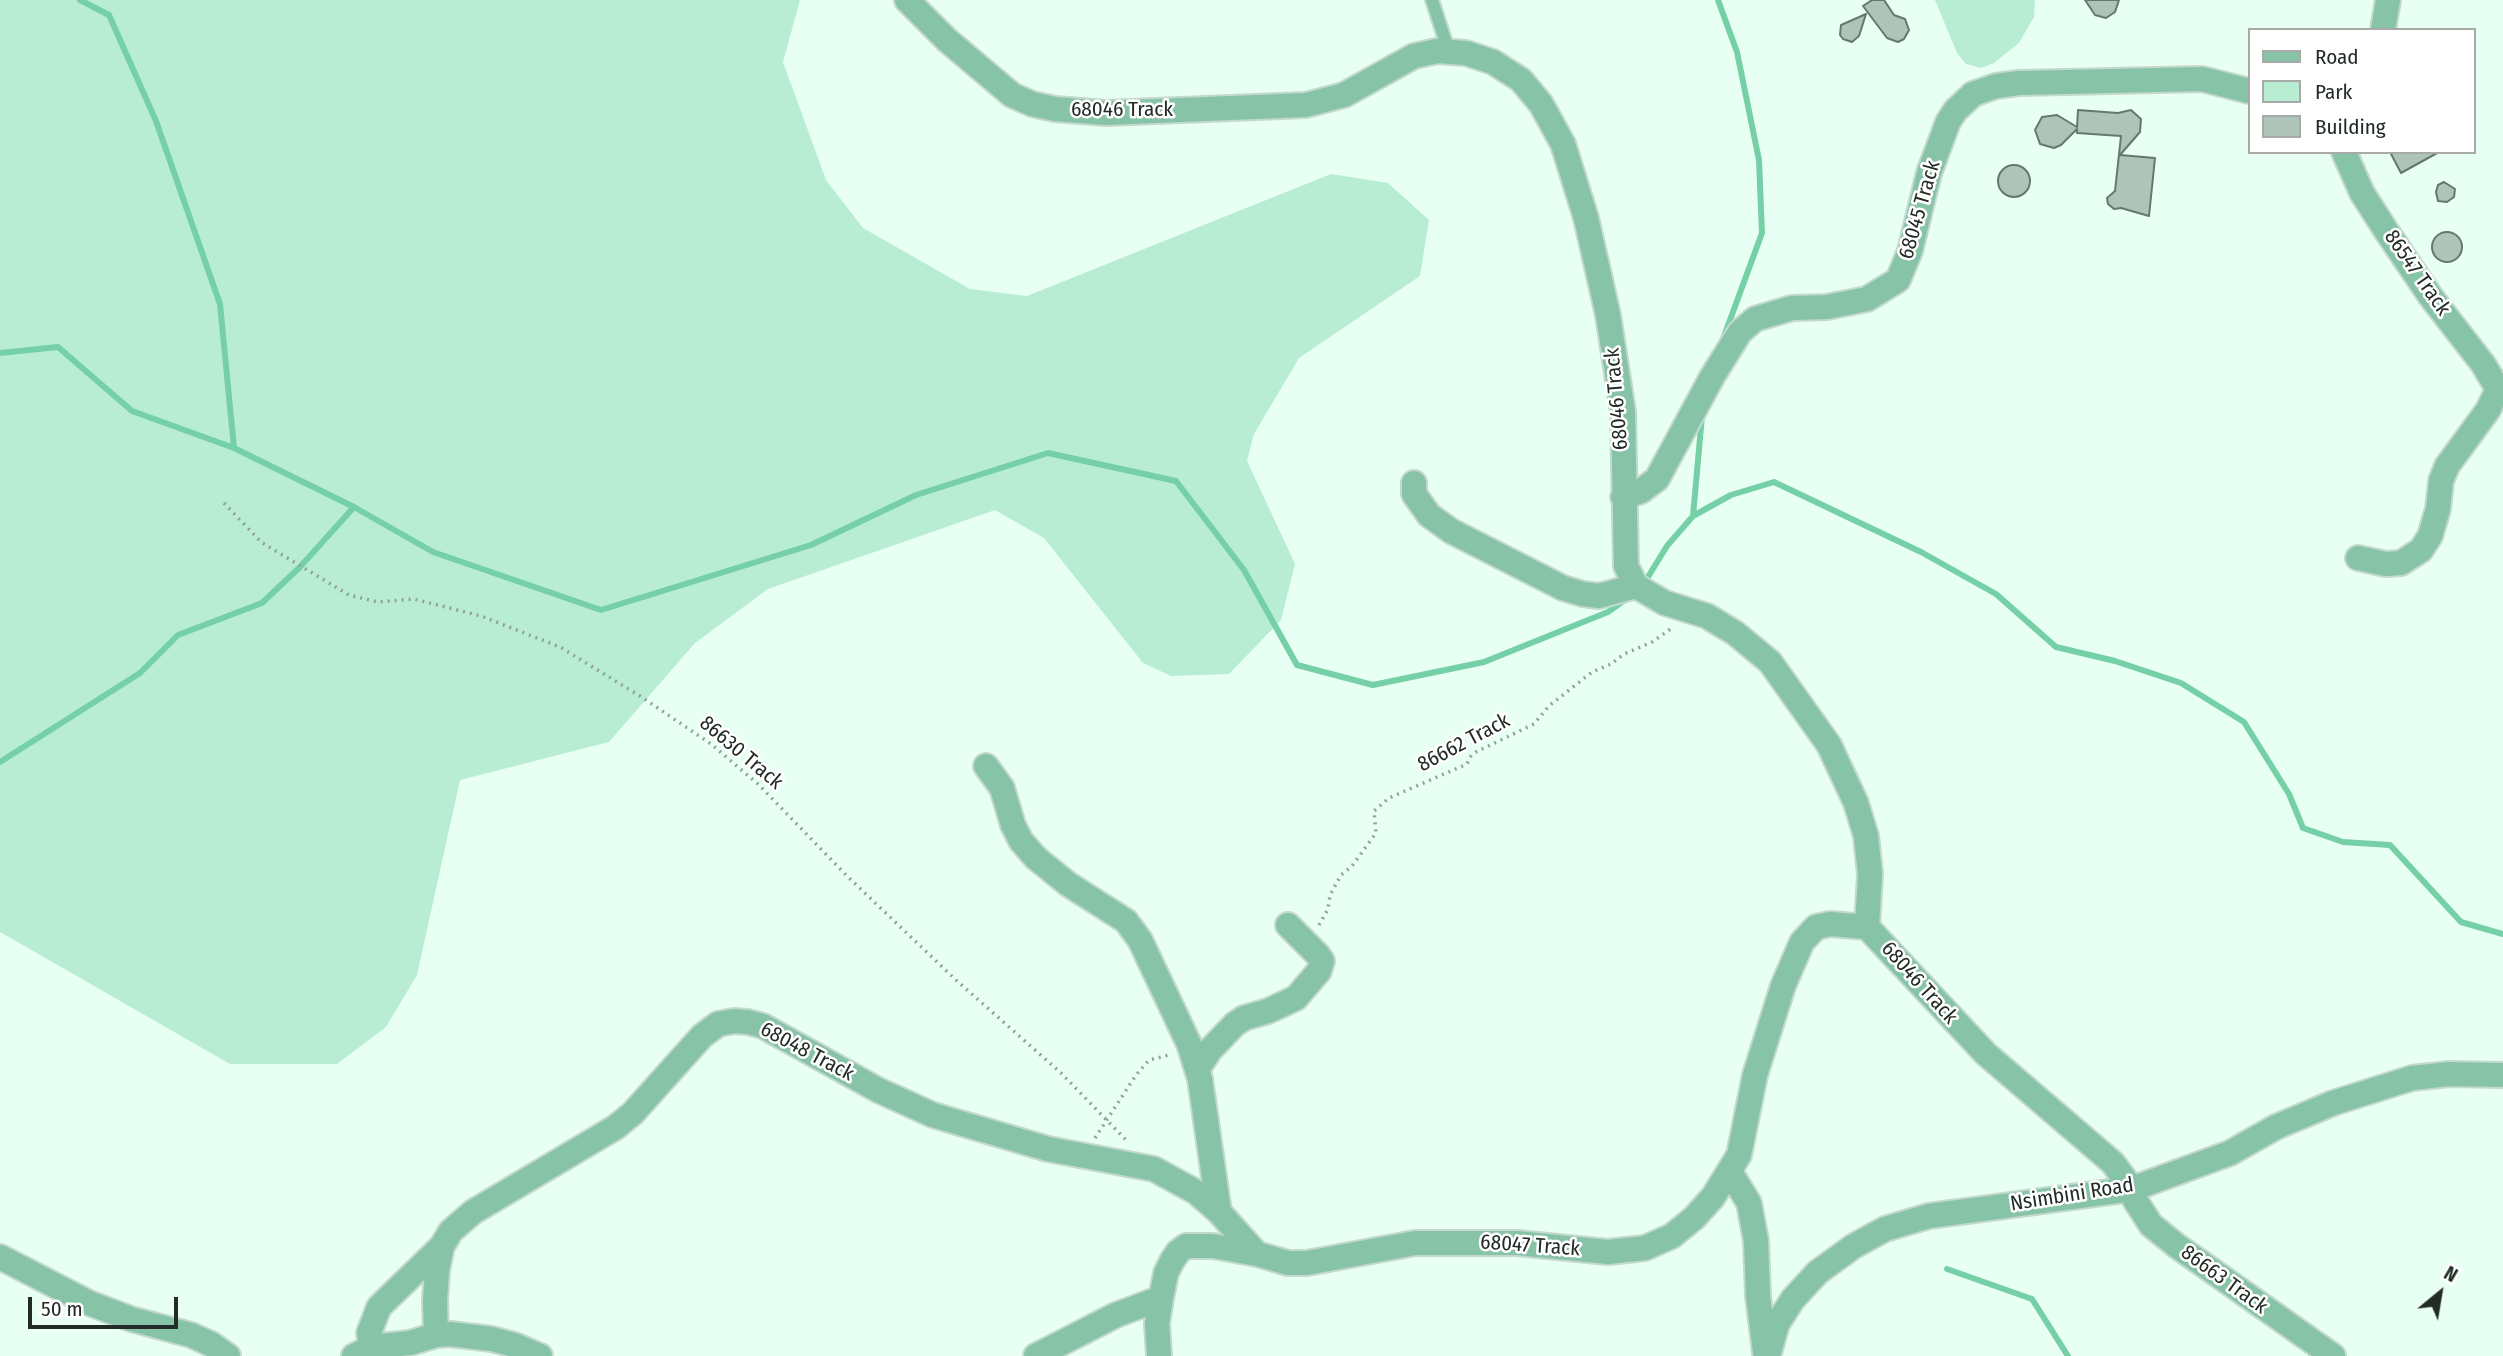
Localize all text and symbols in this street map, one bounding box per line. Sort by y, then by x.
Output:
legend [2248,28,2475,154]
text: Road [2315,44,2359,70]
text: Park [2315,79,2352,105]
street label: 68046 Track [1071,97,1173,123]
text: Building [2315,114,2386,140]
street label: 68045 Track [1894,158,1946,262]
street label: 86547 Track [2378,225,2456,321]
street label: 68046 Track [1600,347,1634,451]
street label: 86662 Track [1414,708,1514,778]
street label: 86630 Track [694,711,788,795]
street label: 68046 Track [1875,937,1963,1029]
street label: 68048 Track [756,1017,858,1087]
street label: Nsimbini Road [2009,1173,2135,1217]
street label: 68047 Track [1479,1230,1581,1262]
street label: 86663 Track [2176,1240,2272,1320]
north arrow [2405,1258,2475,1328]
text: N [2440,1262,2461,1287]
scale bar [32,1282,182,1326]
text: 50 m [41,1296,83,1322]

